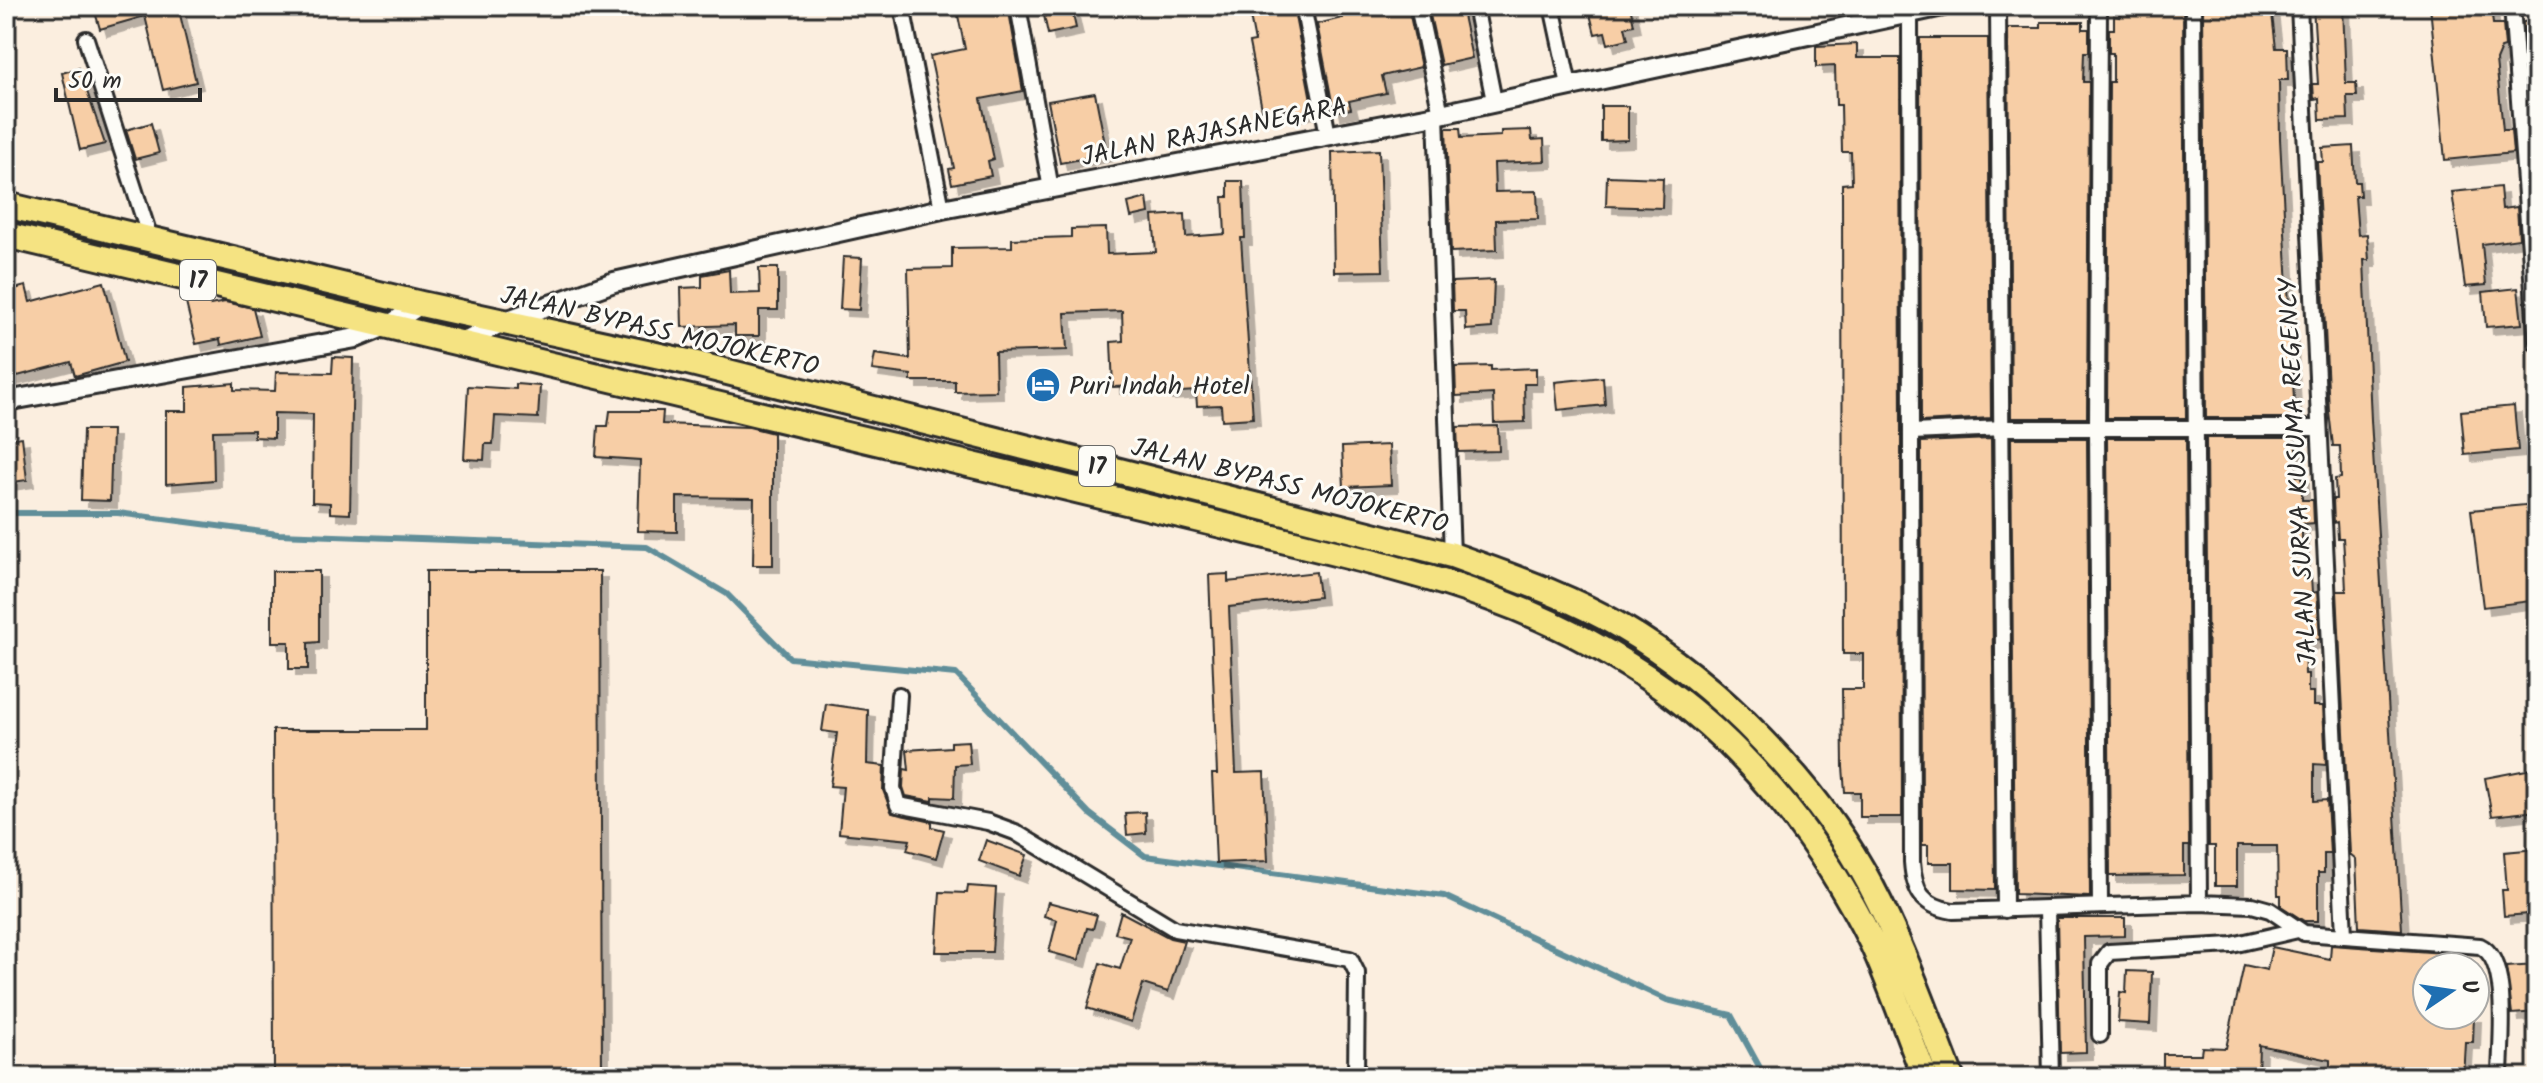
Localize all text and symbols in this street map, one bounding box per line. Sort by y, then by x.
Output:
scale bar [56,52,200,102]
text: 50 m [68,62,122,101]
street label: JALAN RAJASANEGARA [1078,87,1351,179]
road number: 17 [180,260,216,300]
street label: JALAN BYPASS MOJOKERTO [496,275,823,389]
street label: JALAN SURYA KUSUMA REGENCY [2268,276,2330,667]
hotel icon: Puri Indah Hotel [1024,366,1062,404]
place label: Puri Indah Hotel [1069,366,1250,408]
street label: JALAN BYPASS MOJOKERTO [1126,427,1453,547]
road number: 17 [1079,446,1115,486]
north arrow [2411,951,2491,1031]
text: U [2450,977,2487,997]

